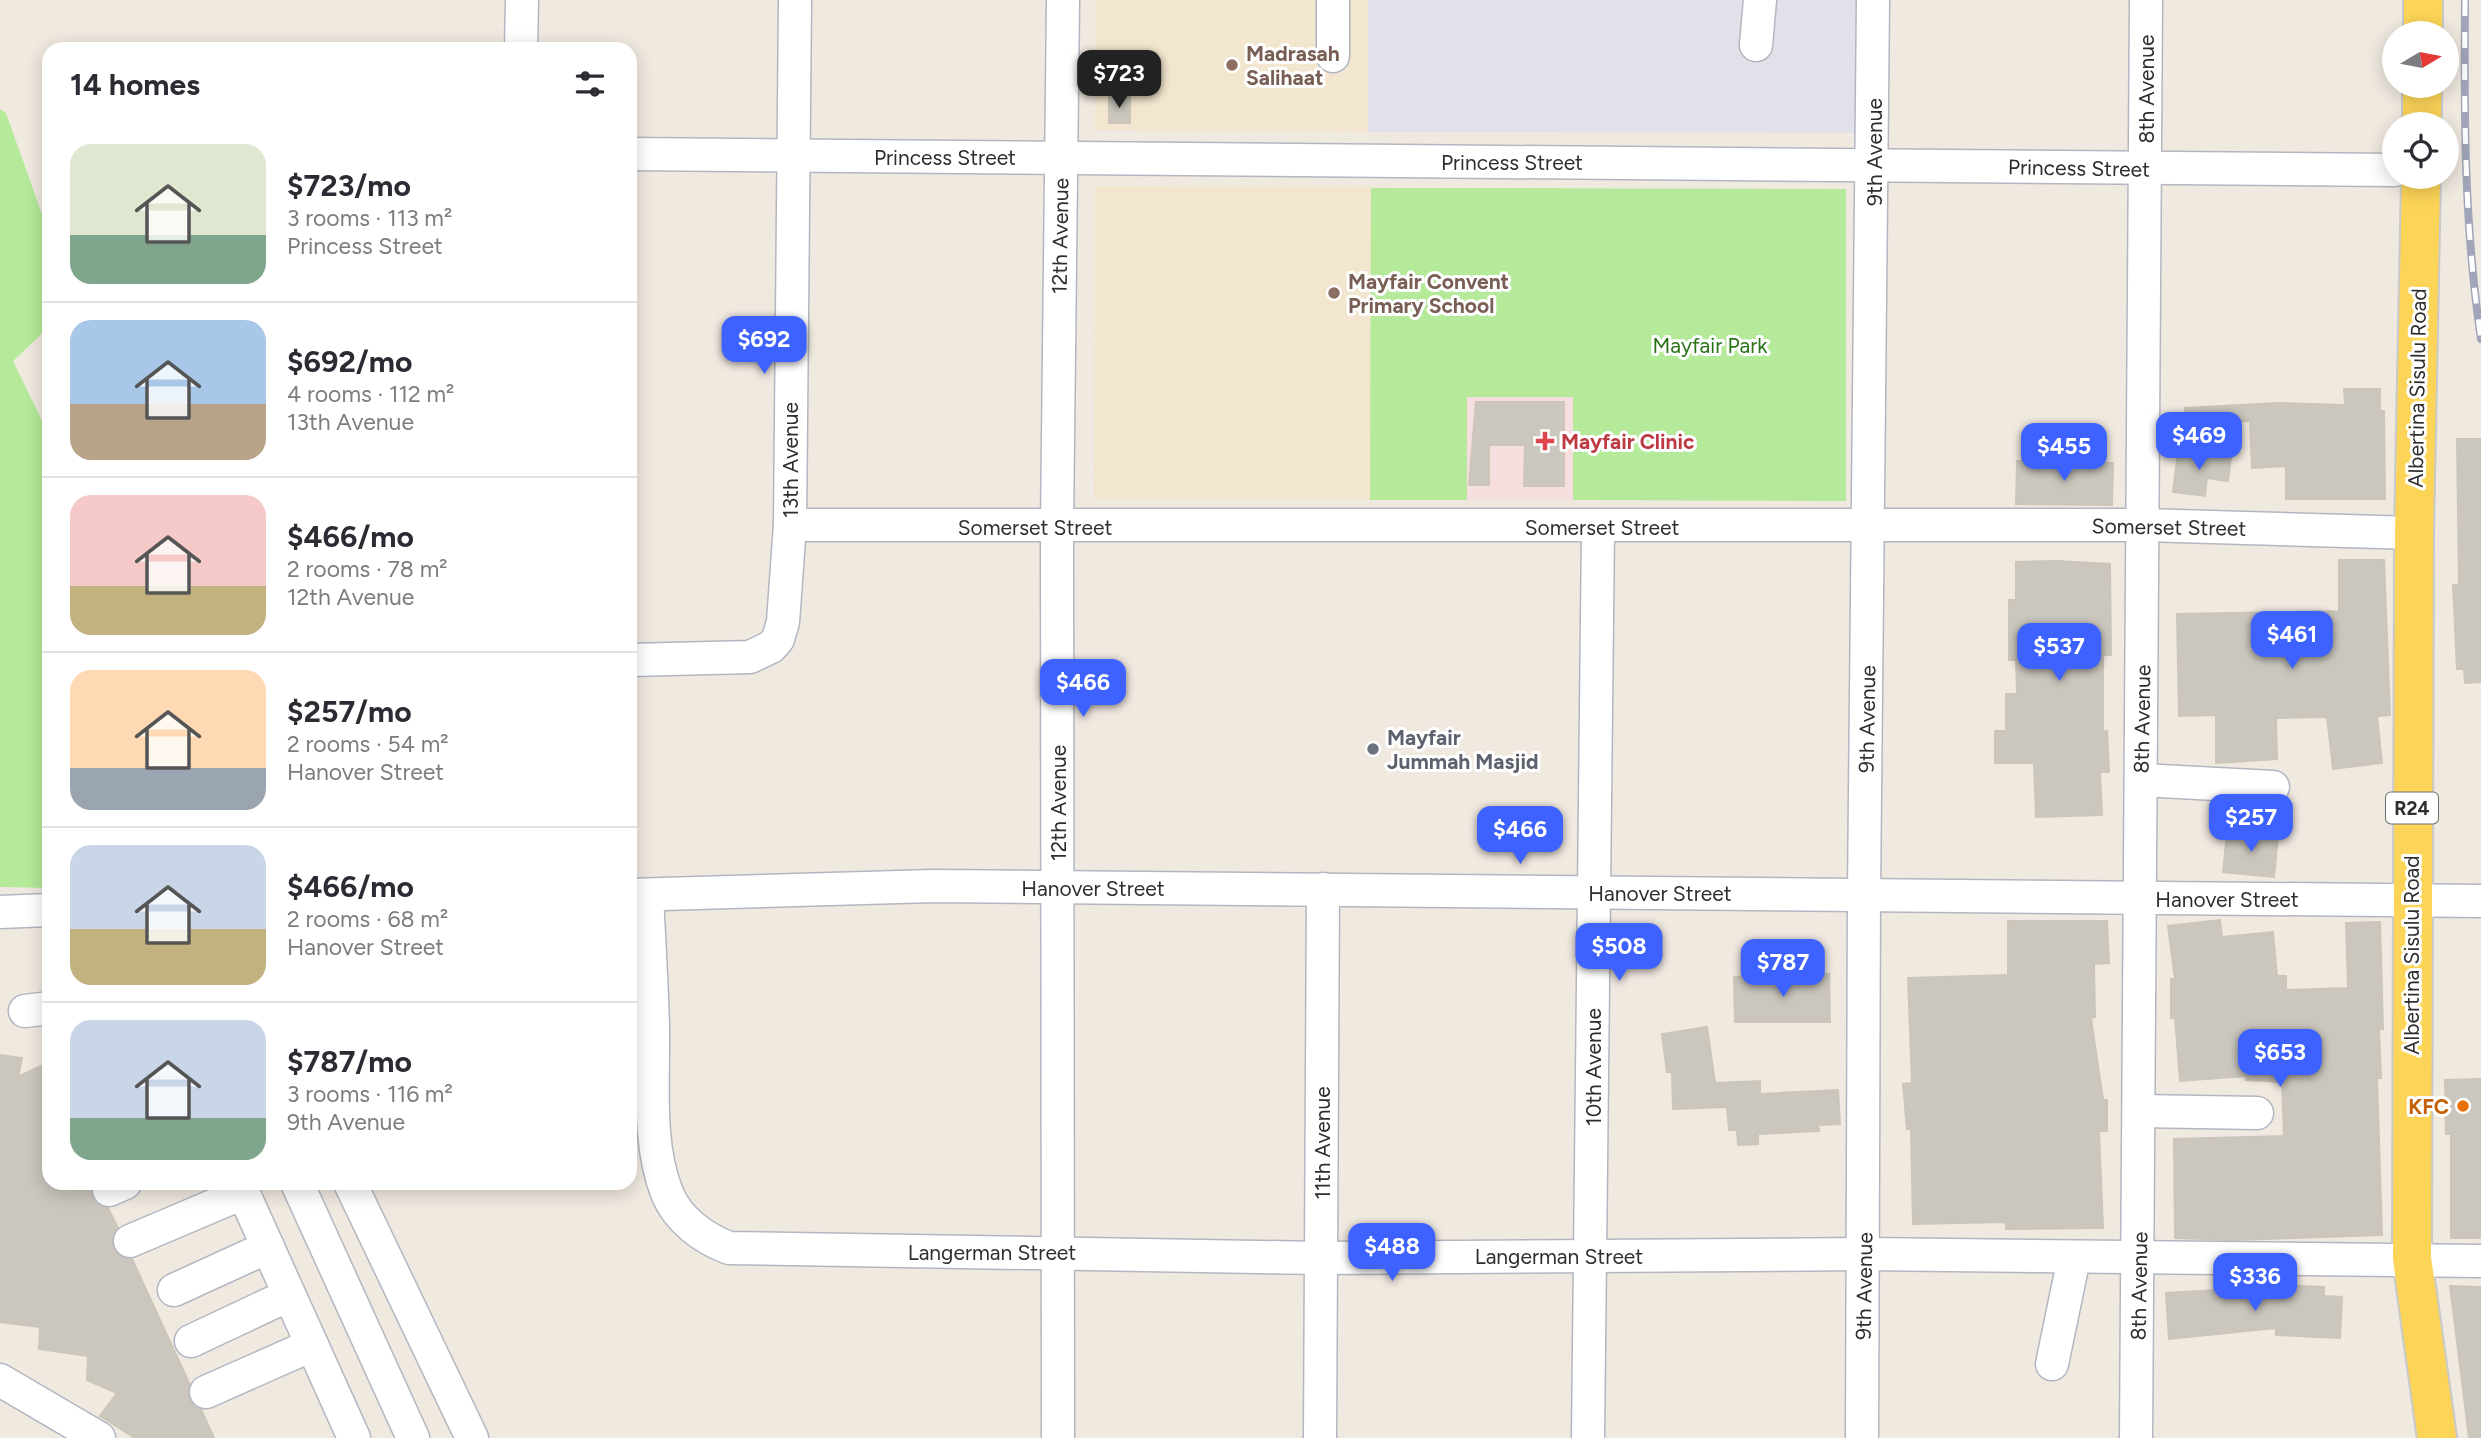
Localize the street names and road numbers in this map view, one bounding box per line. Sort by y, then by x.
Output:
street label: 8th Avenue [2134,35,2159,143]
street label: 9th Avenue [1862,98,1887,206]
street label: Princess Street [874,145,1016,170]
street label: Princess Street [1441,150,1583,175]
street label: Princess Street [2008,154,2150,182]
street label: 12th Avenue [1046,178,1074,294]
street label: Albertina Sisulu Road [2403,288,2431,488]
street label: 13th Avenue [778,402,803,518]
street label: Somerset Street [2091,513,2247,541]
street label: Somerset Street [958,515,1112,540]
street label: Somerset Street [1525,515,1679,540]
street label: 8th Avenue [2129,664,2155,774]
street label: 9th Avenue [1854,665,1880,773]
street label: 12th Avenue [1046,745,1071,861]
road number: R24 [2386,792,2438,824]
street label: Albertina Sisulu Road [2399,855,2424,1055]
street label: Hanover Street [1021,876,1165,901]
street label: Hanover Street [1588,881,1732,906]
street label: Hanover Street [2155,887,2299,912]
street label: 10th Avenue [1581,1008,1606,1126]
street label: 11th Avenue [1310,1086,1335,1200]
street label: 8th Avenue [2126,1231,2152,1341]
street label: 9th Avenue [1851,1232,1877,1340]
street label: Langerman Street [908,1240,1076,1265]
street label: Langerman Street [1475,1244,1643,1269]

